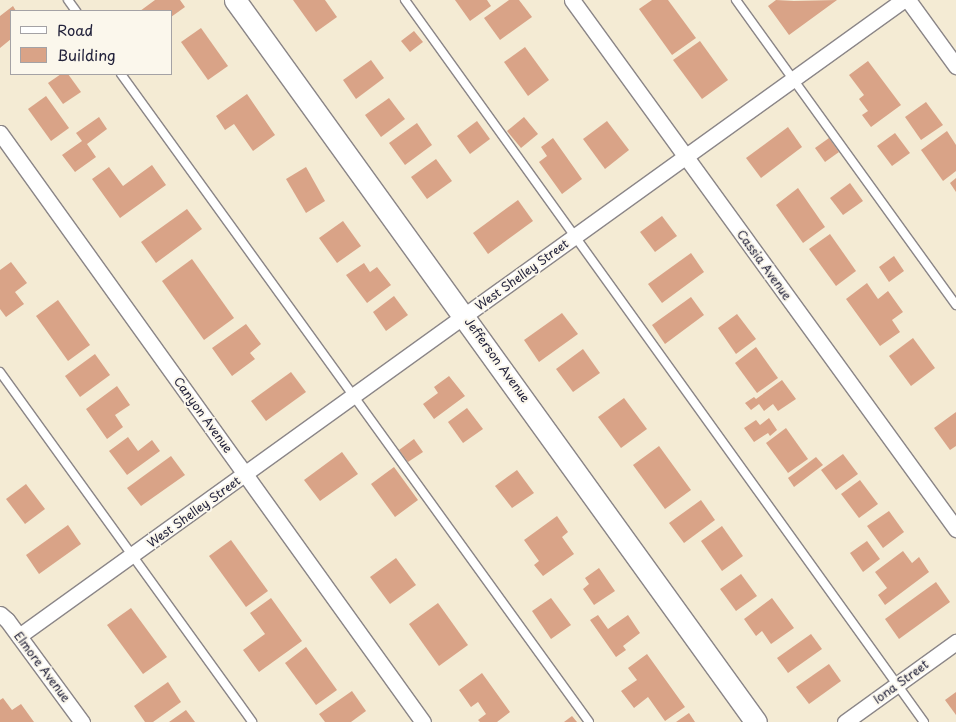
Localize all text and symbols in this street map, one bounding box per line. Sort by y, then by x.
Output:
legend [10,10,172,75]
text: Road [57,18,93,41]
text: Building [57,43,116,66]
street label: Cassia Avenue [734,227,794,303]
street label: West Shelley Street [472,236,572,314]
street label: Jefferson Avenue [462,316,532,404]
street label: Canyon Avenue [171,374,235,456]
street label: West Shelley Street [144,473,244,551]
street label: Elmore Avenue [11,629,73,705]
street label: Iona Street [871,657,931,707]

